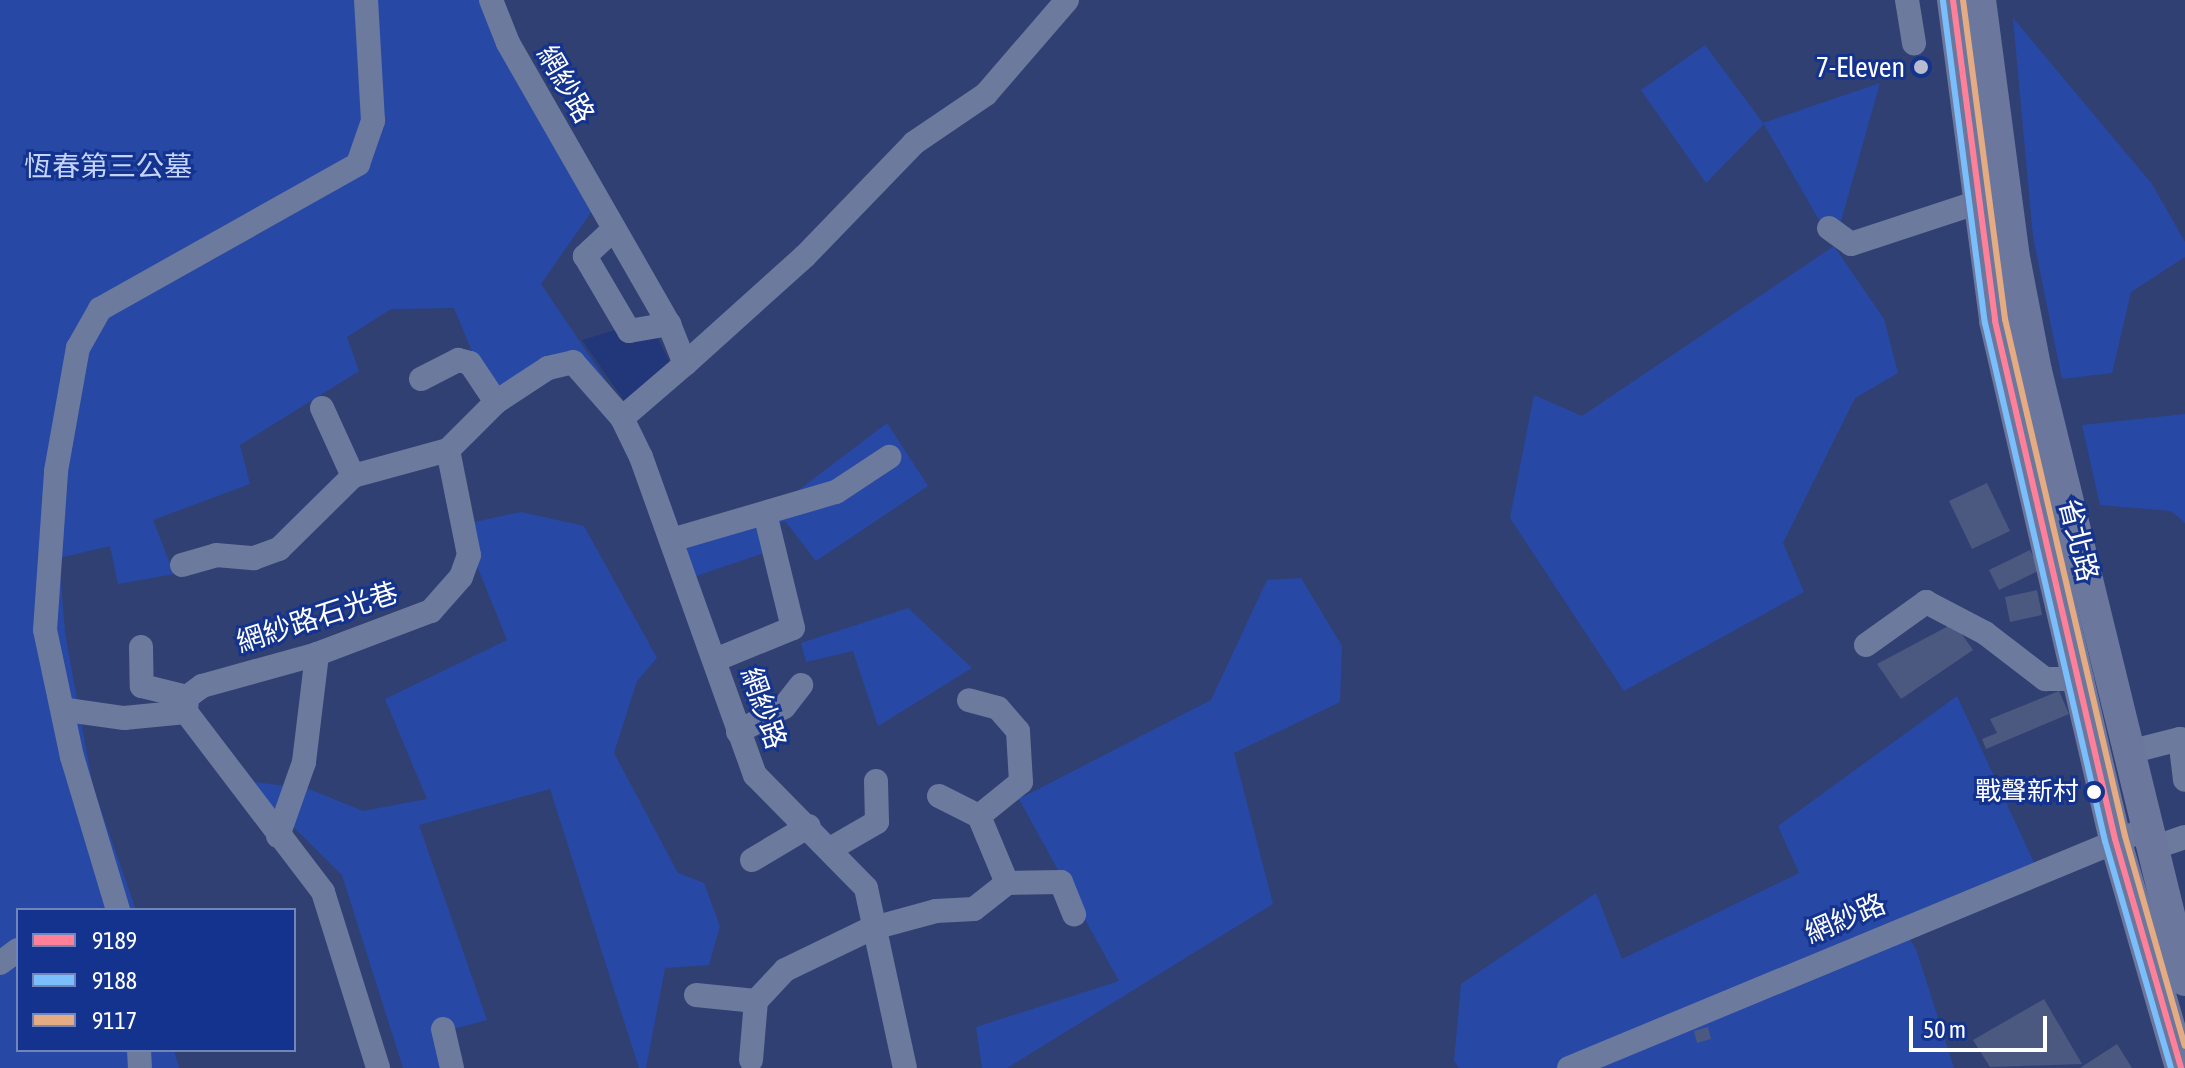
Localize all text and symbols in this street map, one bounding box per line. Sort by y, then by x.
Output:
street label: 網紗路 [530,39,602,129]
place label: 7-Eleven [1816,50,1905,84]
marker: 7-Eleven [1912,58,1930,76]
park label: 恆春第三公墓 [24,149,192,183]
street label: 省北路 [2053,495,2105,585]
street label: 網紗路石光巷 [232,575,402,659]
street label: 網紗路 [734,663,794,753]
place label: 戰聲新村 [1975,776,2079,808]
marker: 戰聲新村 [2086,784,2102,800]
street label: 網紗路 [1800,886,1890,950]
legend [16,908,296,1052]
text: 9189 [92,927,137,954]
text: 9188 [92,967,137,994]
scale bar [1913,1000,2051,1050]
text: 9117 [92,1007,137,1034]
text: 50 m [1923,1016,1966,1043]

